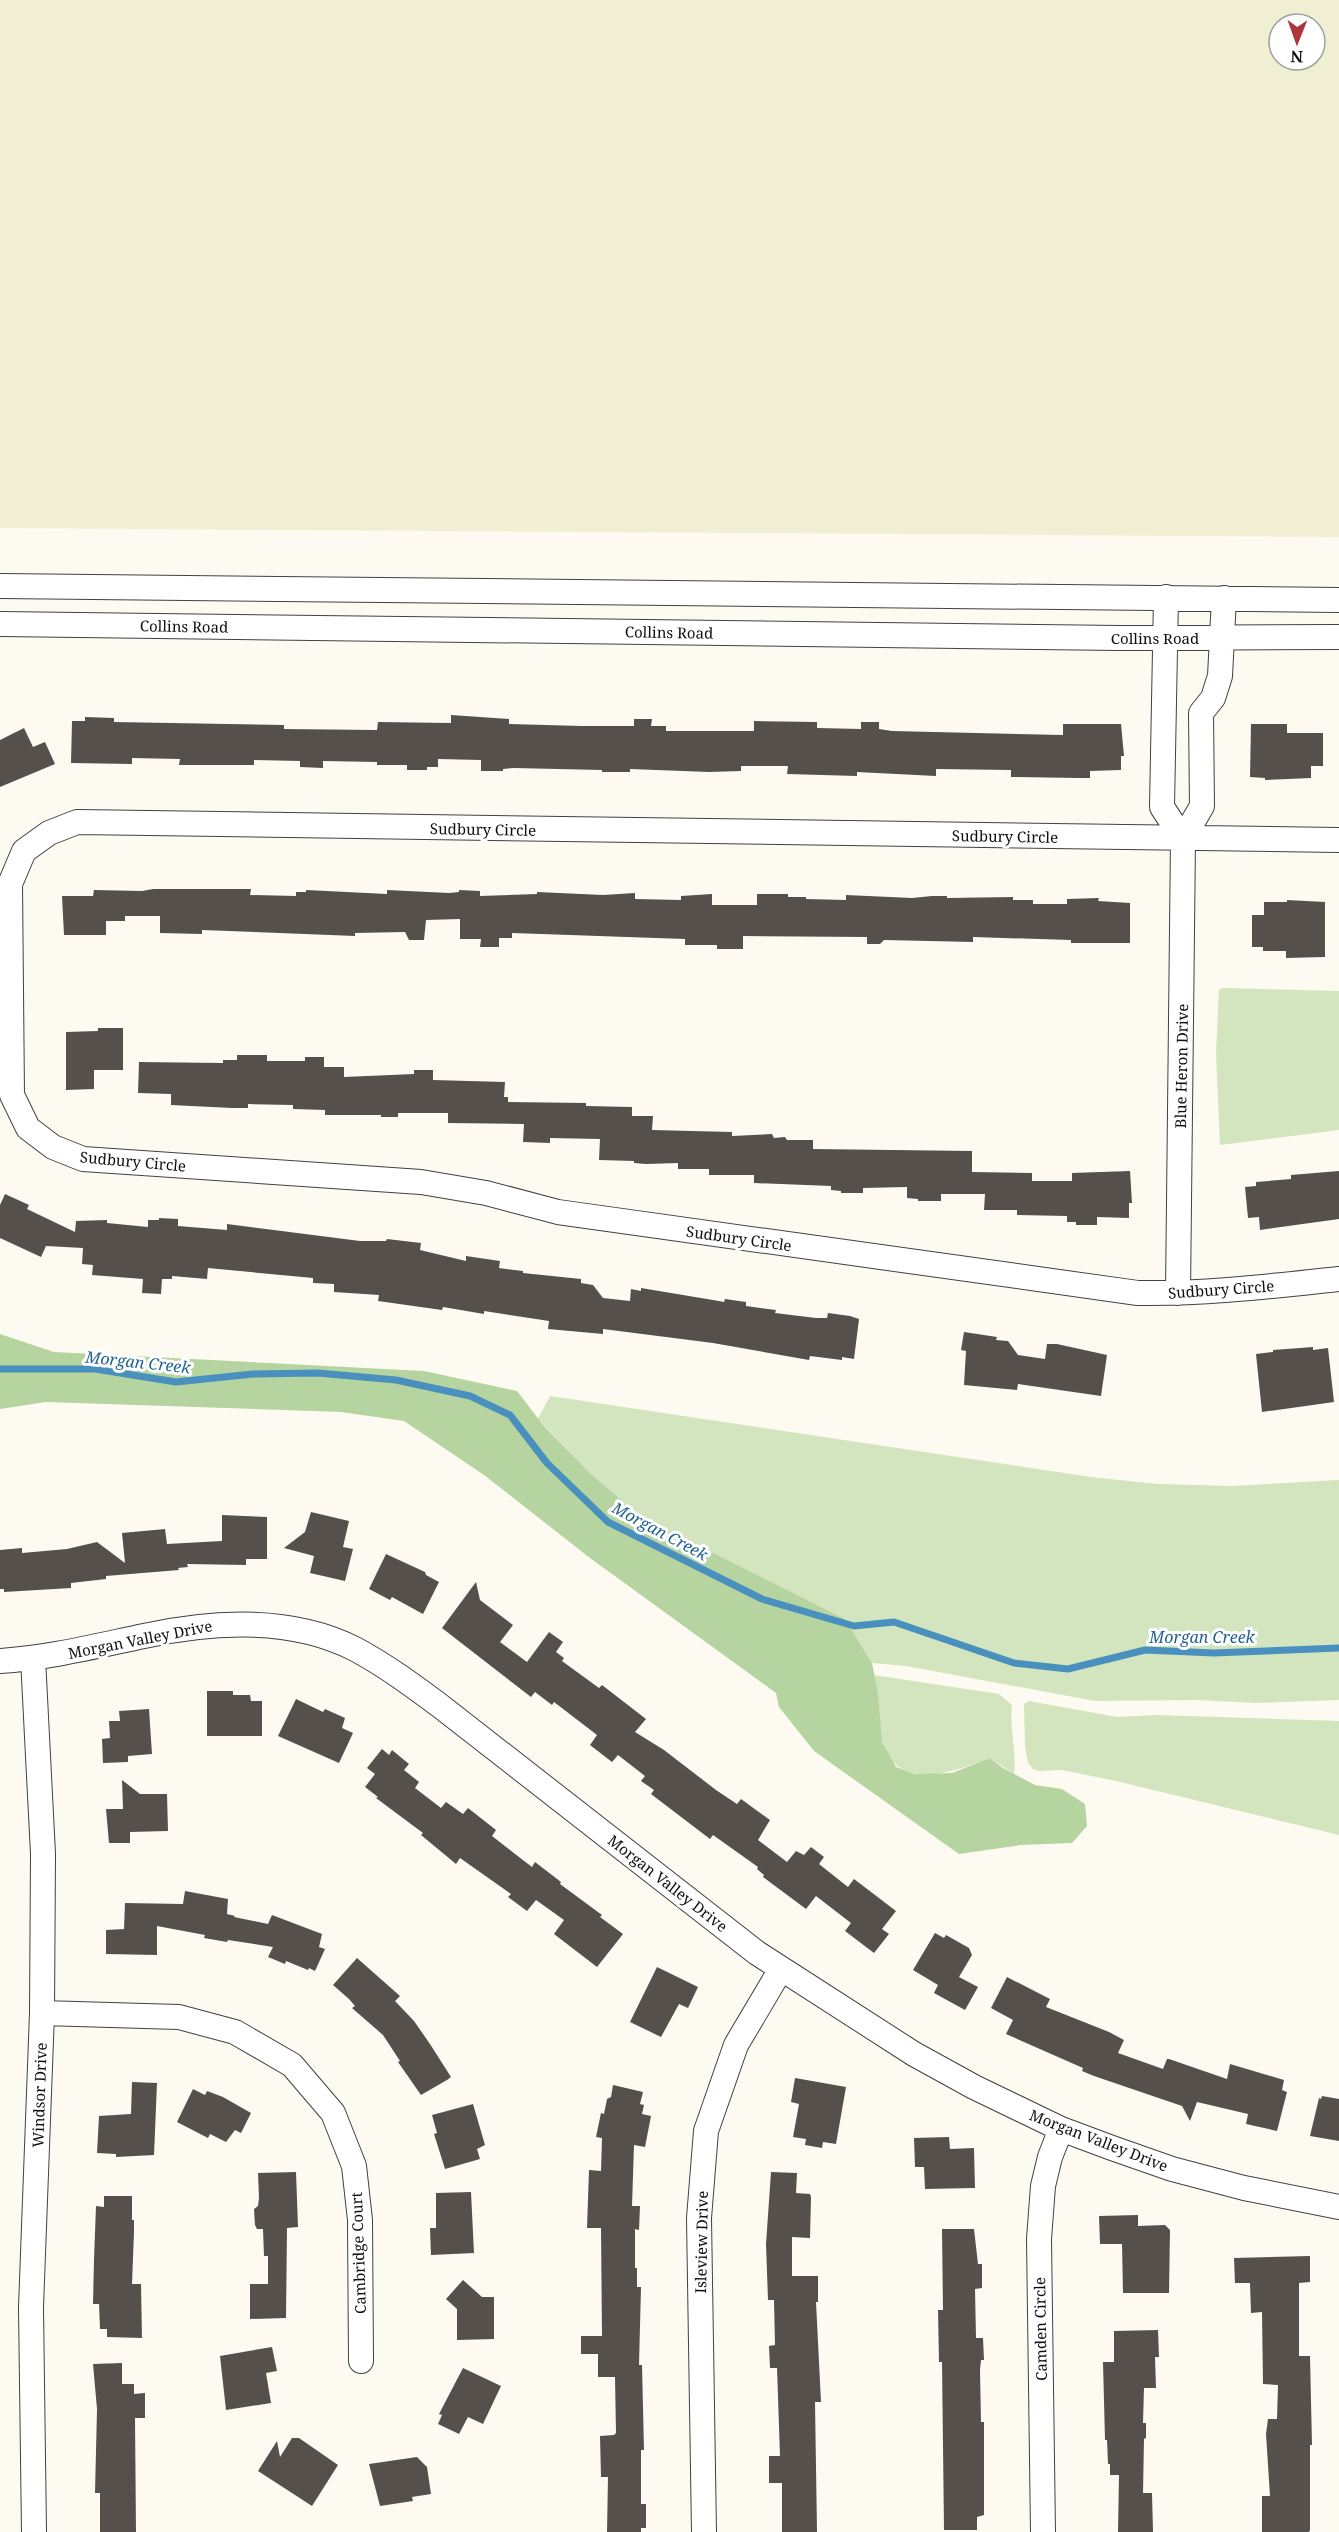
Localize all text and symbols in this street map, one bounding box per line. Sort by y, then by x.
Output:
north arrow [1267,12,1327,72]
text: N [1290,46,1303,68]
street label: Collins Road [140,615,228,637]
street label: Collins Road [625,621,713,643]
street label: Collins Road [1111,628,1199,648]
street label: Sudbury Circle [430,818,536,840]
street label: Sudbury Circle [952,825,1058,847]
street label: Blue Heron Drive [1170,1004,1192,1128]
street label: Sudbury Circle [79,1146,187,1176]
street label: Sudbury Circle [685,1221,793,1255]
street label: Sudbury Circle [1167,1275,1275,1303]
water label: Morgan Creek [83,1345,192,1379]
water label: Morgan Creek [607,1496,712,1566]
street label: Morgan Valley Drive [66,1615,214,1663]
water label: Morgan Creek [1148,1626,1256,1648]
street label: Morgan Valley Drive [604,1830,732,1936]
street label: Windsor Drive [27,2042,51,2148]
street label: Morgan Valley Drive [1027,2104,1171,2176]
street label: Isleview Drive [690,2190,712,2294]
street label: Cambridge Court [346,2192,370,2314]
street label: Camden Circle [1029,2277,1051,2381]

